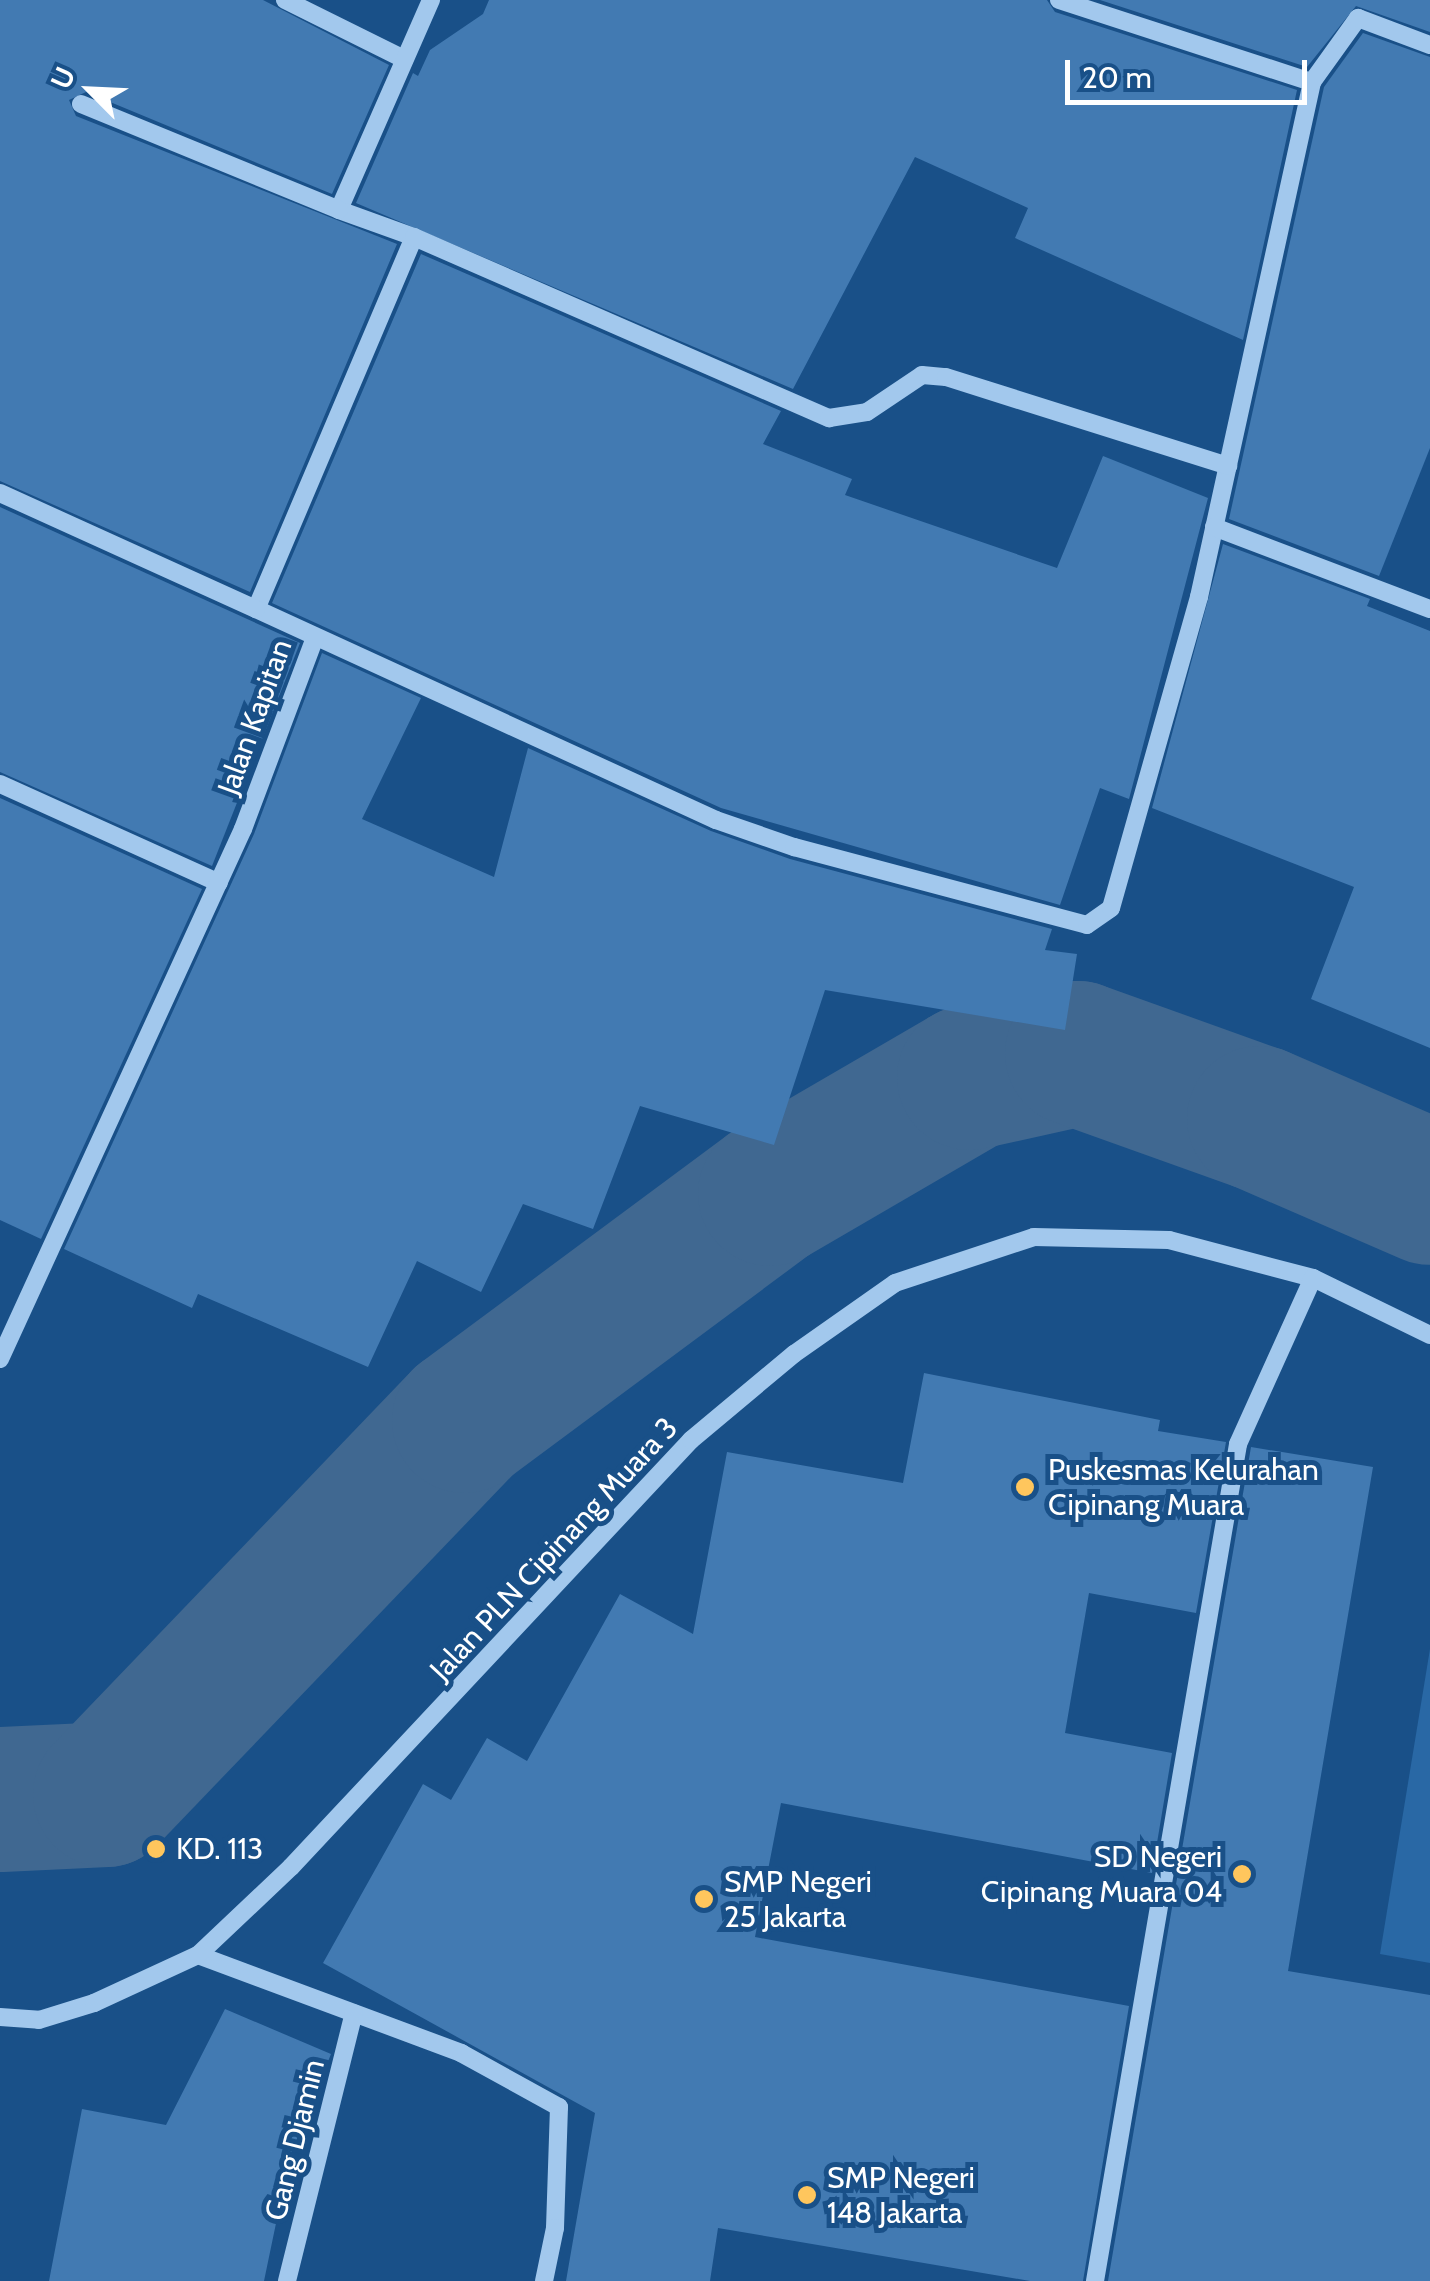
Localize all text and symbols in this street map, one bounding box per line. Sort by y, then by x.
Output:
north arrow [40,40,140,140]
scale bar [1070,40,1312,102]
text: 20 m [1082,59,1152,96]
text: U [43,62,82,94]
street label: Jalan Kapitan [210,635,300,799]
street label: Jalan PLN Cipinang Muara 3 [423,1410,685,1688]
place label: Puskesmas Kelurahan Cipinang Muara [1048,1452,1319,1522]
marker: Puskesmas Kelurahan Cipinang Muara [1012,1474,1038,1500]
place label: KD. 113 [176,1831,263,1867]
marker: KD. 113 [145,1838,167,1860]
place label: SD Negeri Cipinang Muara 04 [981,1839,1222,1910]
marker: SD Negeri Cipinang Muara 04 [1231,1863,1253,1885]
place label: SMP Negeri 25 Jakarta [724,1864,872,1934]
marker: SMP Negeri 25 Jakarta [693,1888,715,1910]
street label: Gang Djamin [258,2056,332,2224]
place label: SMP Negeri 148 Jakarta [827,2160,975,2230]
marker: SMP Negeri 148 Jakarta [796,2184,818,2206]

